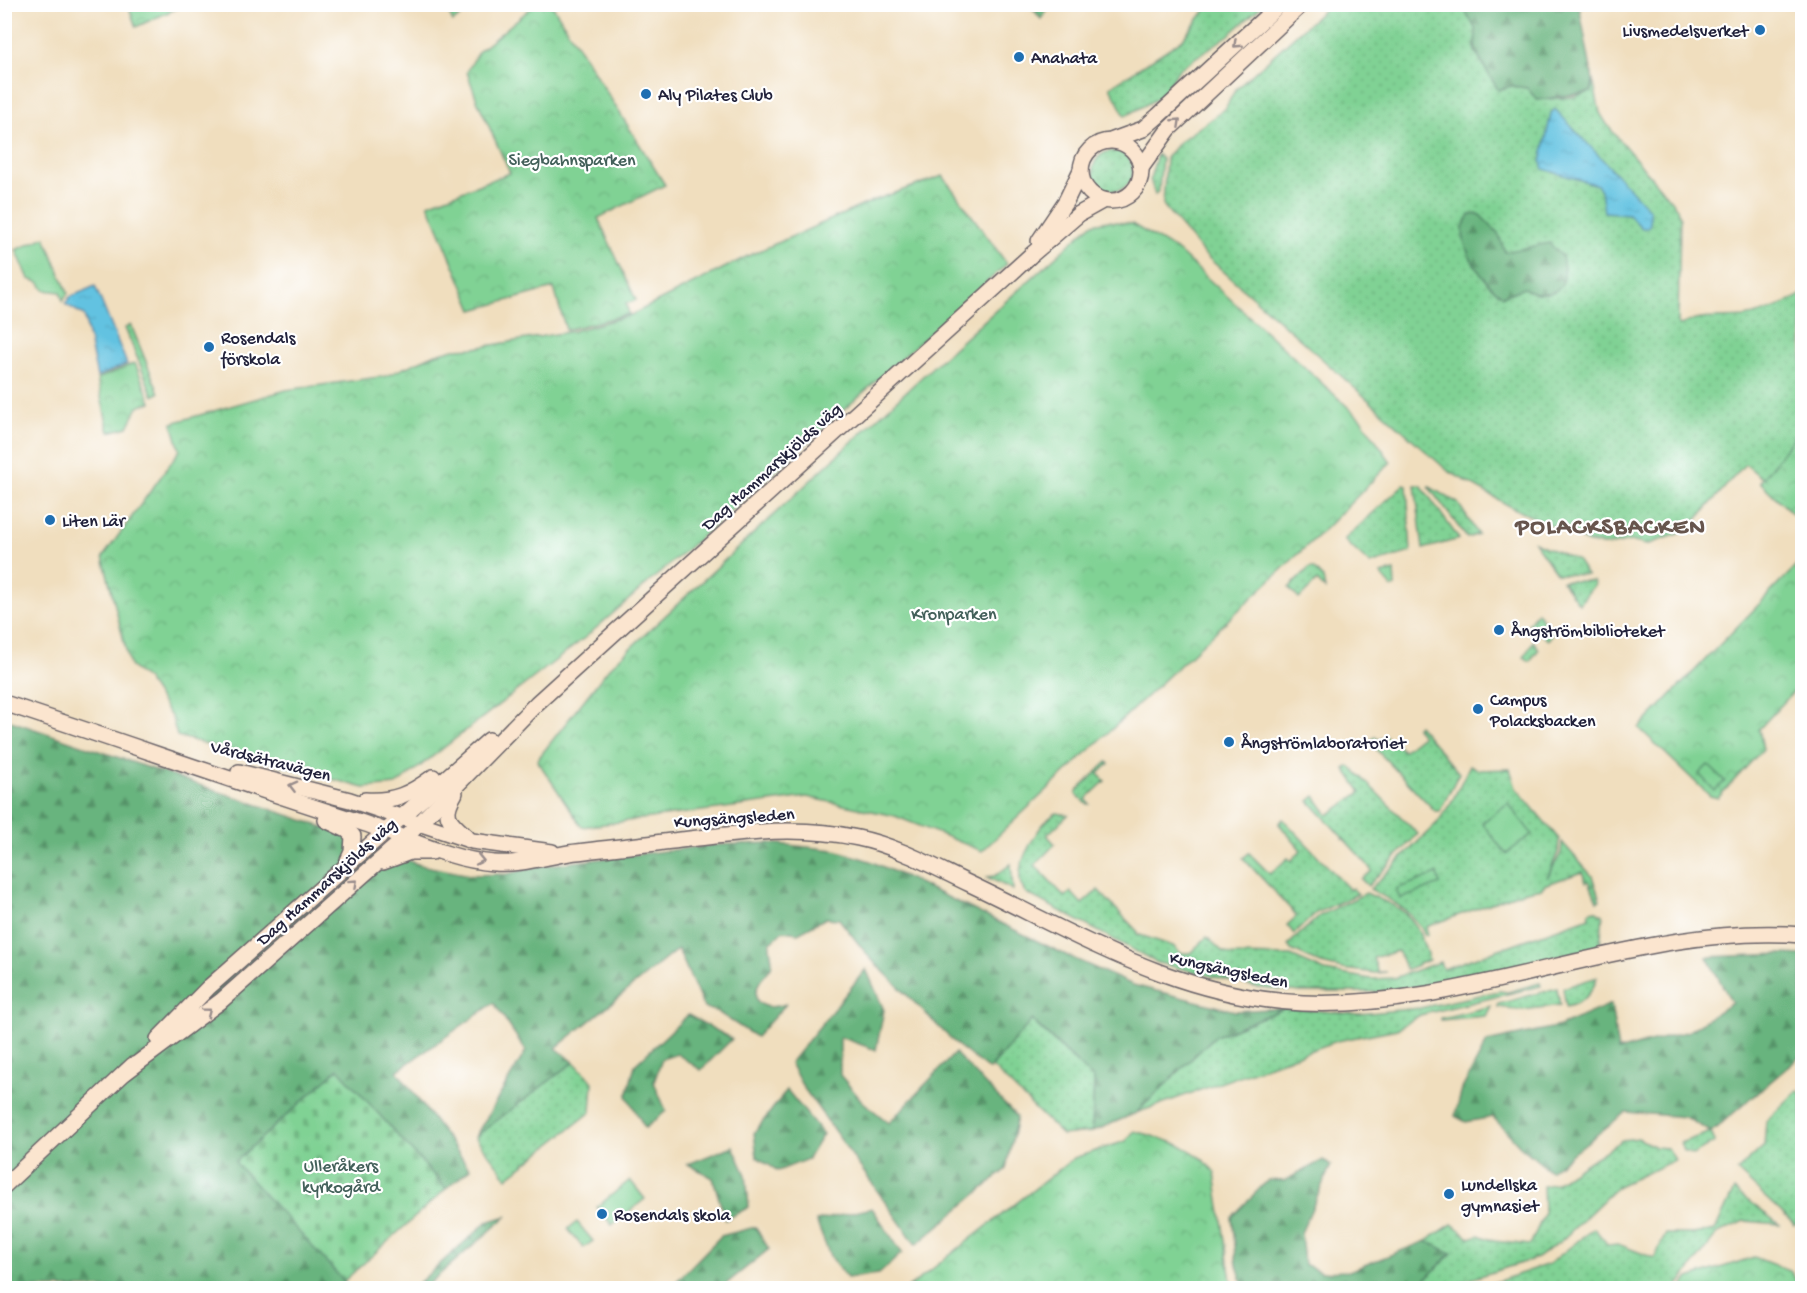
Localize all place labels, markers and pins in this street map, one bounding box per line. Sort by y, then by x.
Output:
place label: Livsmedelsverket [1622,22,1750,43]
marker: Livsmedelsverket [1753,23,1767,37]
place label: Anahata [1031,49,1098,70]
marker: Anahata [1012,50,1026,64]
place label: Aly Pilates Club [658,86,773,107]
marker: Aly Pilates Club [639,87,653,101]
place label: Rosendals förskola [220,329,297,371]
marker: Rosendals förskola [202,340,216,354]
place label: Liten Lär [62,512,127,533]
marker: Liten Lär [43,513,57,527]
place label: Ångströmbiblioteket [1511,620,1666,643]
marker: Ångströmbiblioteket [1492,623,1506,637]
place label: Campus Polacksbacken [1489,691,1596,733]
marker: Campus Polacksbacken [1471,702,1485,716]
place label: Ångströmlaboratoriet [1241,732,1407,755]
marker: Ångströmlaboratoriet [1222,735,1236,749]
place label: Lundellska gymnasiet [1461,1176,1540,1218]
marker: Lundellska gymnasiet [1442,1187,1456,1201]
place label: Rosendals skola [614,1206,732,1227]
marker: Rosendals skola [595,1207,609,1221]

